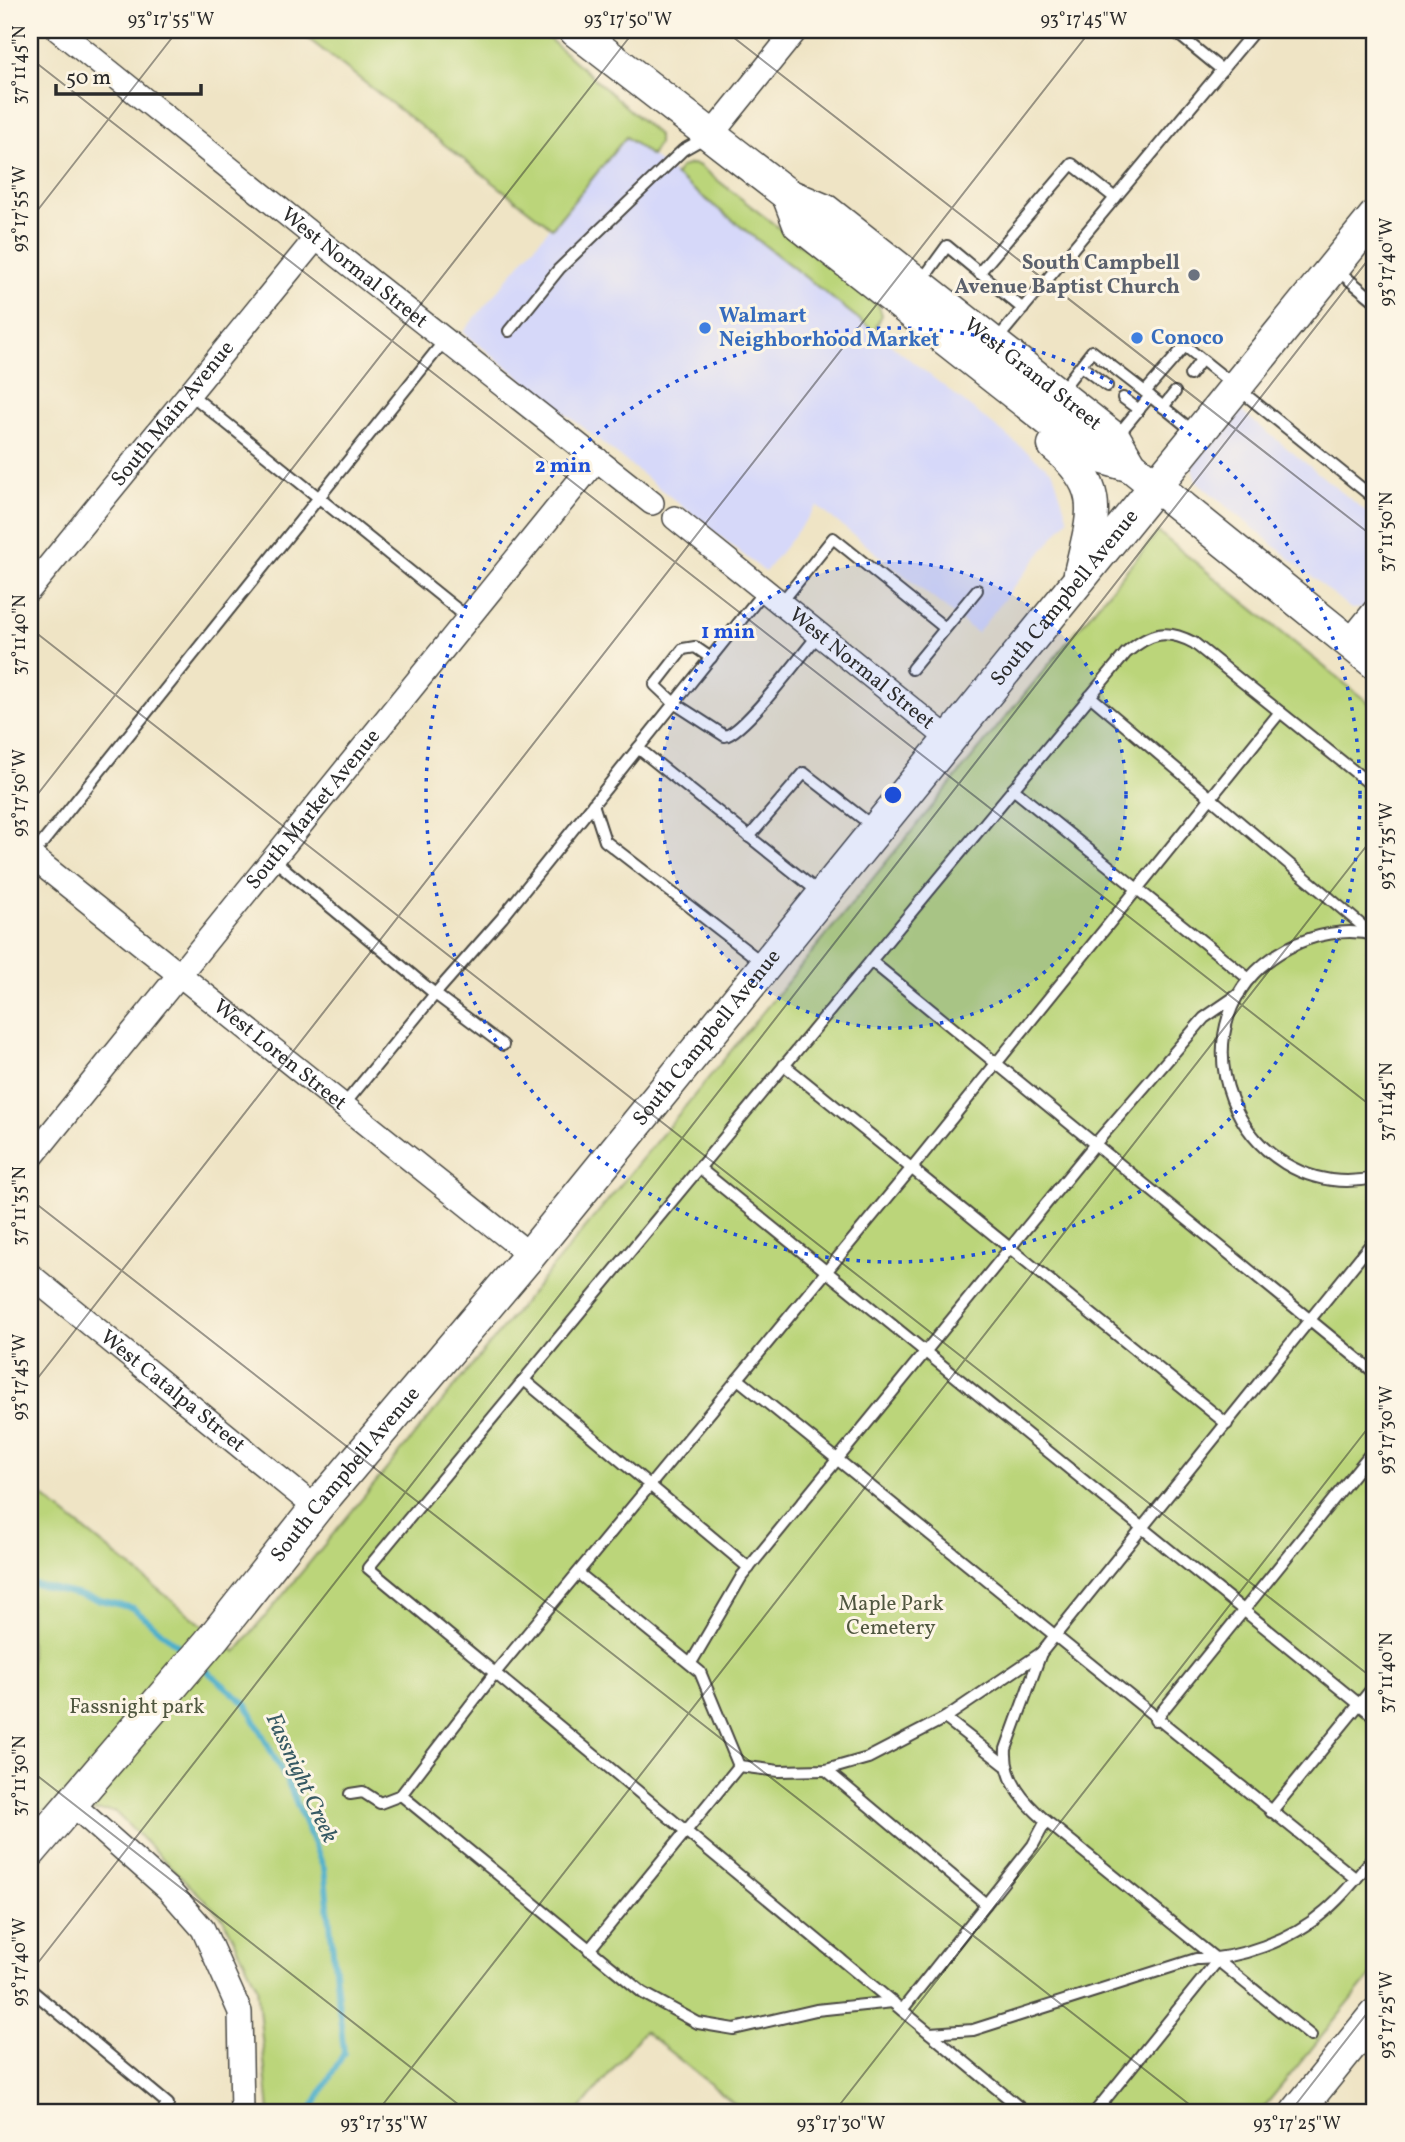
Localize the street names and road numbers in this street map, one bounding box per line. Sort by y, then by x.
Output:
street label: West Normal Street [275,201,434,335]
street label: West Grand Street [958,311,1108,438]
street label: South Main Avenue [104,335,241,493]
street label: South Campbell Avenue [984,503,1145,692]
street label: West Normal Street [783,601,941,737]
street label: South Market Avenue [239,723,387,896]
street label: South Campbell Avenue [626,943,788,1132]
street label: West Loren Street [207,993,353,1117]
street label: West Catalpa Street [94,1323,251,1459]
street label: South Campbell Avenue [264,1380,427,1568]

